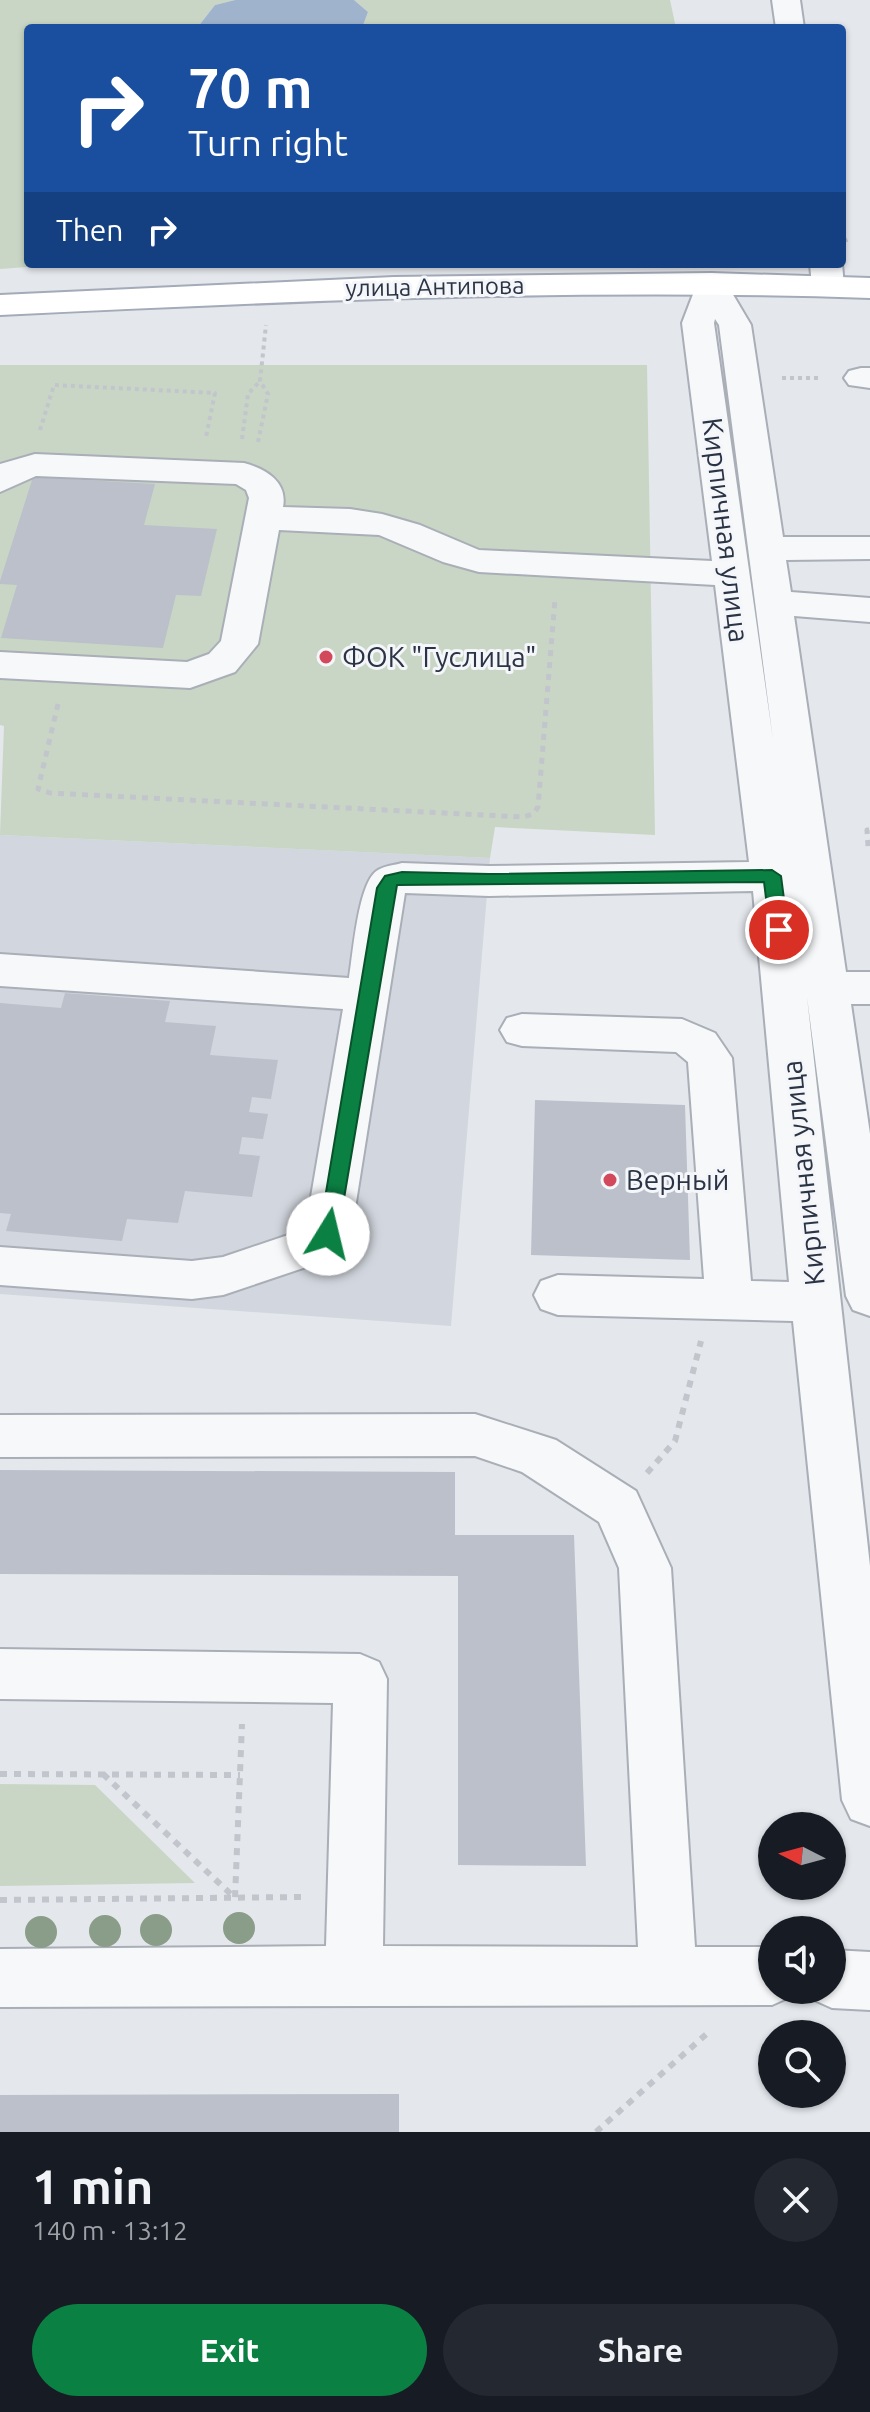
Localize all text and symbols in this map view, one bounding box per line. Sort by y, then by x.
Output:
icon: right [56,56,160,160]
text: 70 m [188,56,313,119]
text: Turn right [188,122,348,163]
icon: right [140,208,184,252]
text: Then [56,213,124,247]
street label: улица Антипова [345,271,525,302]
street label: Кирпичная улица [697,416,756,644]
place label: ФОК "Гуслица" [342,641,536,672]
marker: ФОК "Гуслица" [317,648,335,666]
pin [745,896,813,964]
icon: arrive [757,908,801,952]
street label: Кирпичная улица [775,1059,830,1287]
place label: Верный [626,1164,729,1195]
marker: Верный [601,1171,619,1189]
position arrow [286,1192,370,1276]
north arrow [758,1812,846,1900]
map controls [758,1812,846,2108]
button: sound [758,1916,846,2004]
button: search [758,2020,846,2108]
button: close [754,2158,838,2242]
text: 1 min [32,2159,153,2213]
text: 140 m · 13:12 [32,2216,188,2245]
button: Exit [32,2304,427,2396]
button: Share [443,2304,838,2396]

